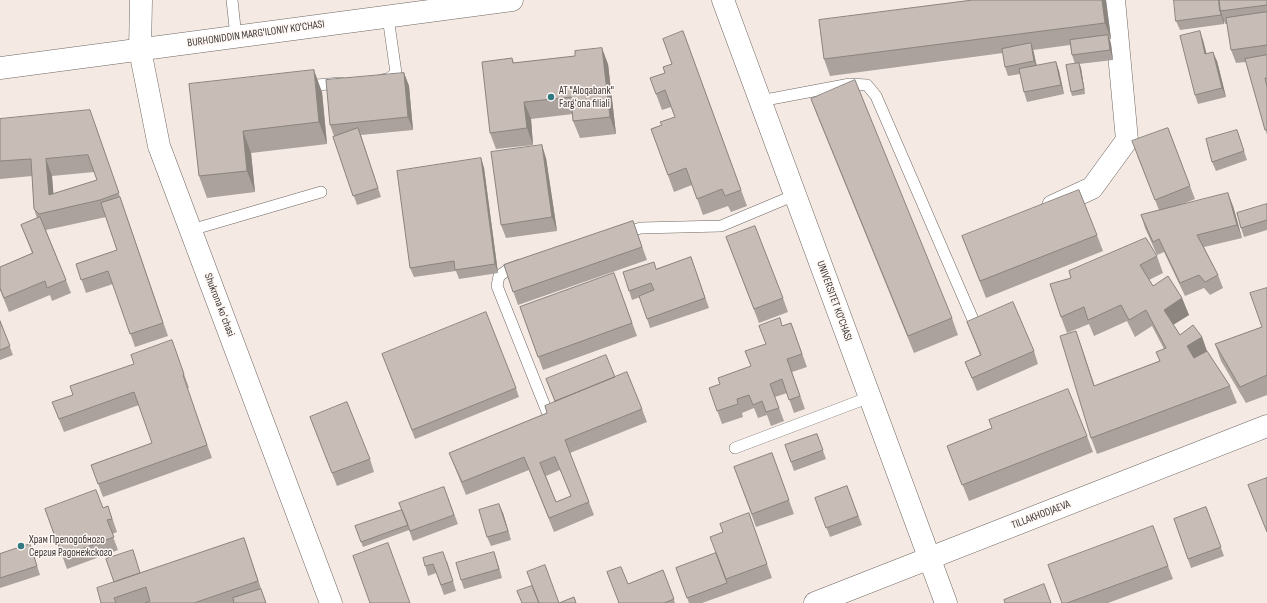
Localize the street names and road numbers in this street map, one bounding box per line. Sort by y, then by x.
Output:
street label: BURHONIDDIN MARG'ILONIY KO'CHASI [187,18,325,50]
street label: UNIVERSITET KO'CHASI [813,259,855,343]
street label: Shukrona koʻchasi [201,271,237,339]
street label: TILLAKHODJAEVA [1010,498,1072,532]

